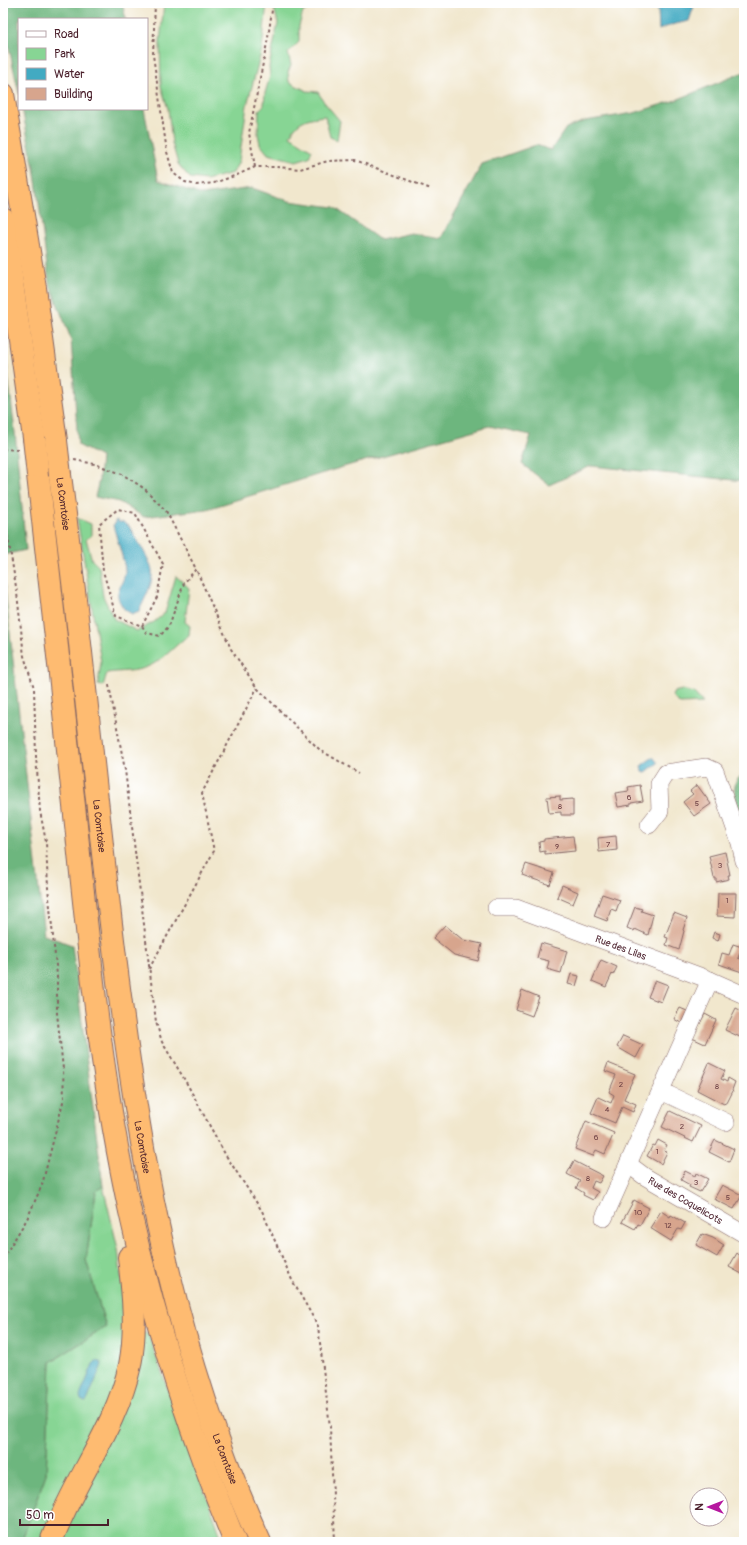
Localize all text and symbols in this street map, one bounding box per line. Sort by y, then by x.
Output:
legend [18,18,148,110]
text: Road [54,27,79,42]
text: Park [54,47,75,62]
text: Water [54,67,85,82]
text: Building [54,87,93,102]
street label: La Comtoise [53,477,72,531]
house number: 6 [627,793,632,802]
street label: La Comtoise [90,799,108,853]
house number: 5 [695,799,699,808]
house number: 8 [558,802,562,811]
house number: 7 [606,840,611,849]
house number: 9 [555,842,559,851]
house number: 3 [718,861,723,870]
house number: 1 [725,896,729,905]
street label: Rue des Lilas [593,933,648,963]
house number: 2 [619,1080,624,1089]
house number: 8 [715,1082,719,1091]
house number: 4 [605,1105,610,1114]
street label: La Comtoise [131,1120,152,1174]
house number: 2 [680,1122,685,1131]
house number: 6 [594,1133,599,1142]
house number: 1 [655,1147,659,1156]
house number: 8 [586,1174,590,1183]
street label: Rue des Coquelicots [646,1175,725,1227]
house number: 3 [694,1178,699,1187]
house number: 5 [726,1193,730,1202]
house number: 10 [634,1208,643,1217]
house number: 12 [664,1221,672,1230]
street label: La Comtoise [210,1432,240,1486]
north arrow [689,1487,729,1527]
scale bar [20,1501,108,1527]
text: N [693,1503,706,1511]
text: 50 m [26,1508,54,1523]

